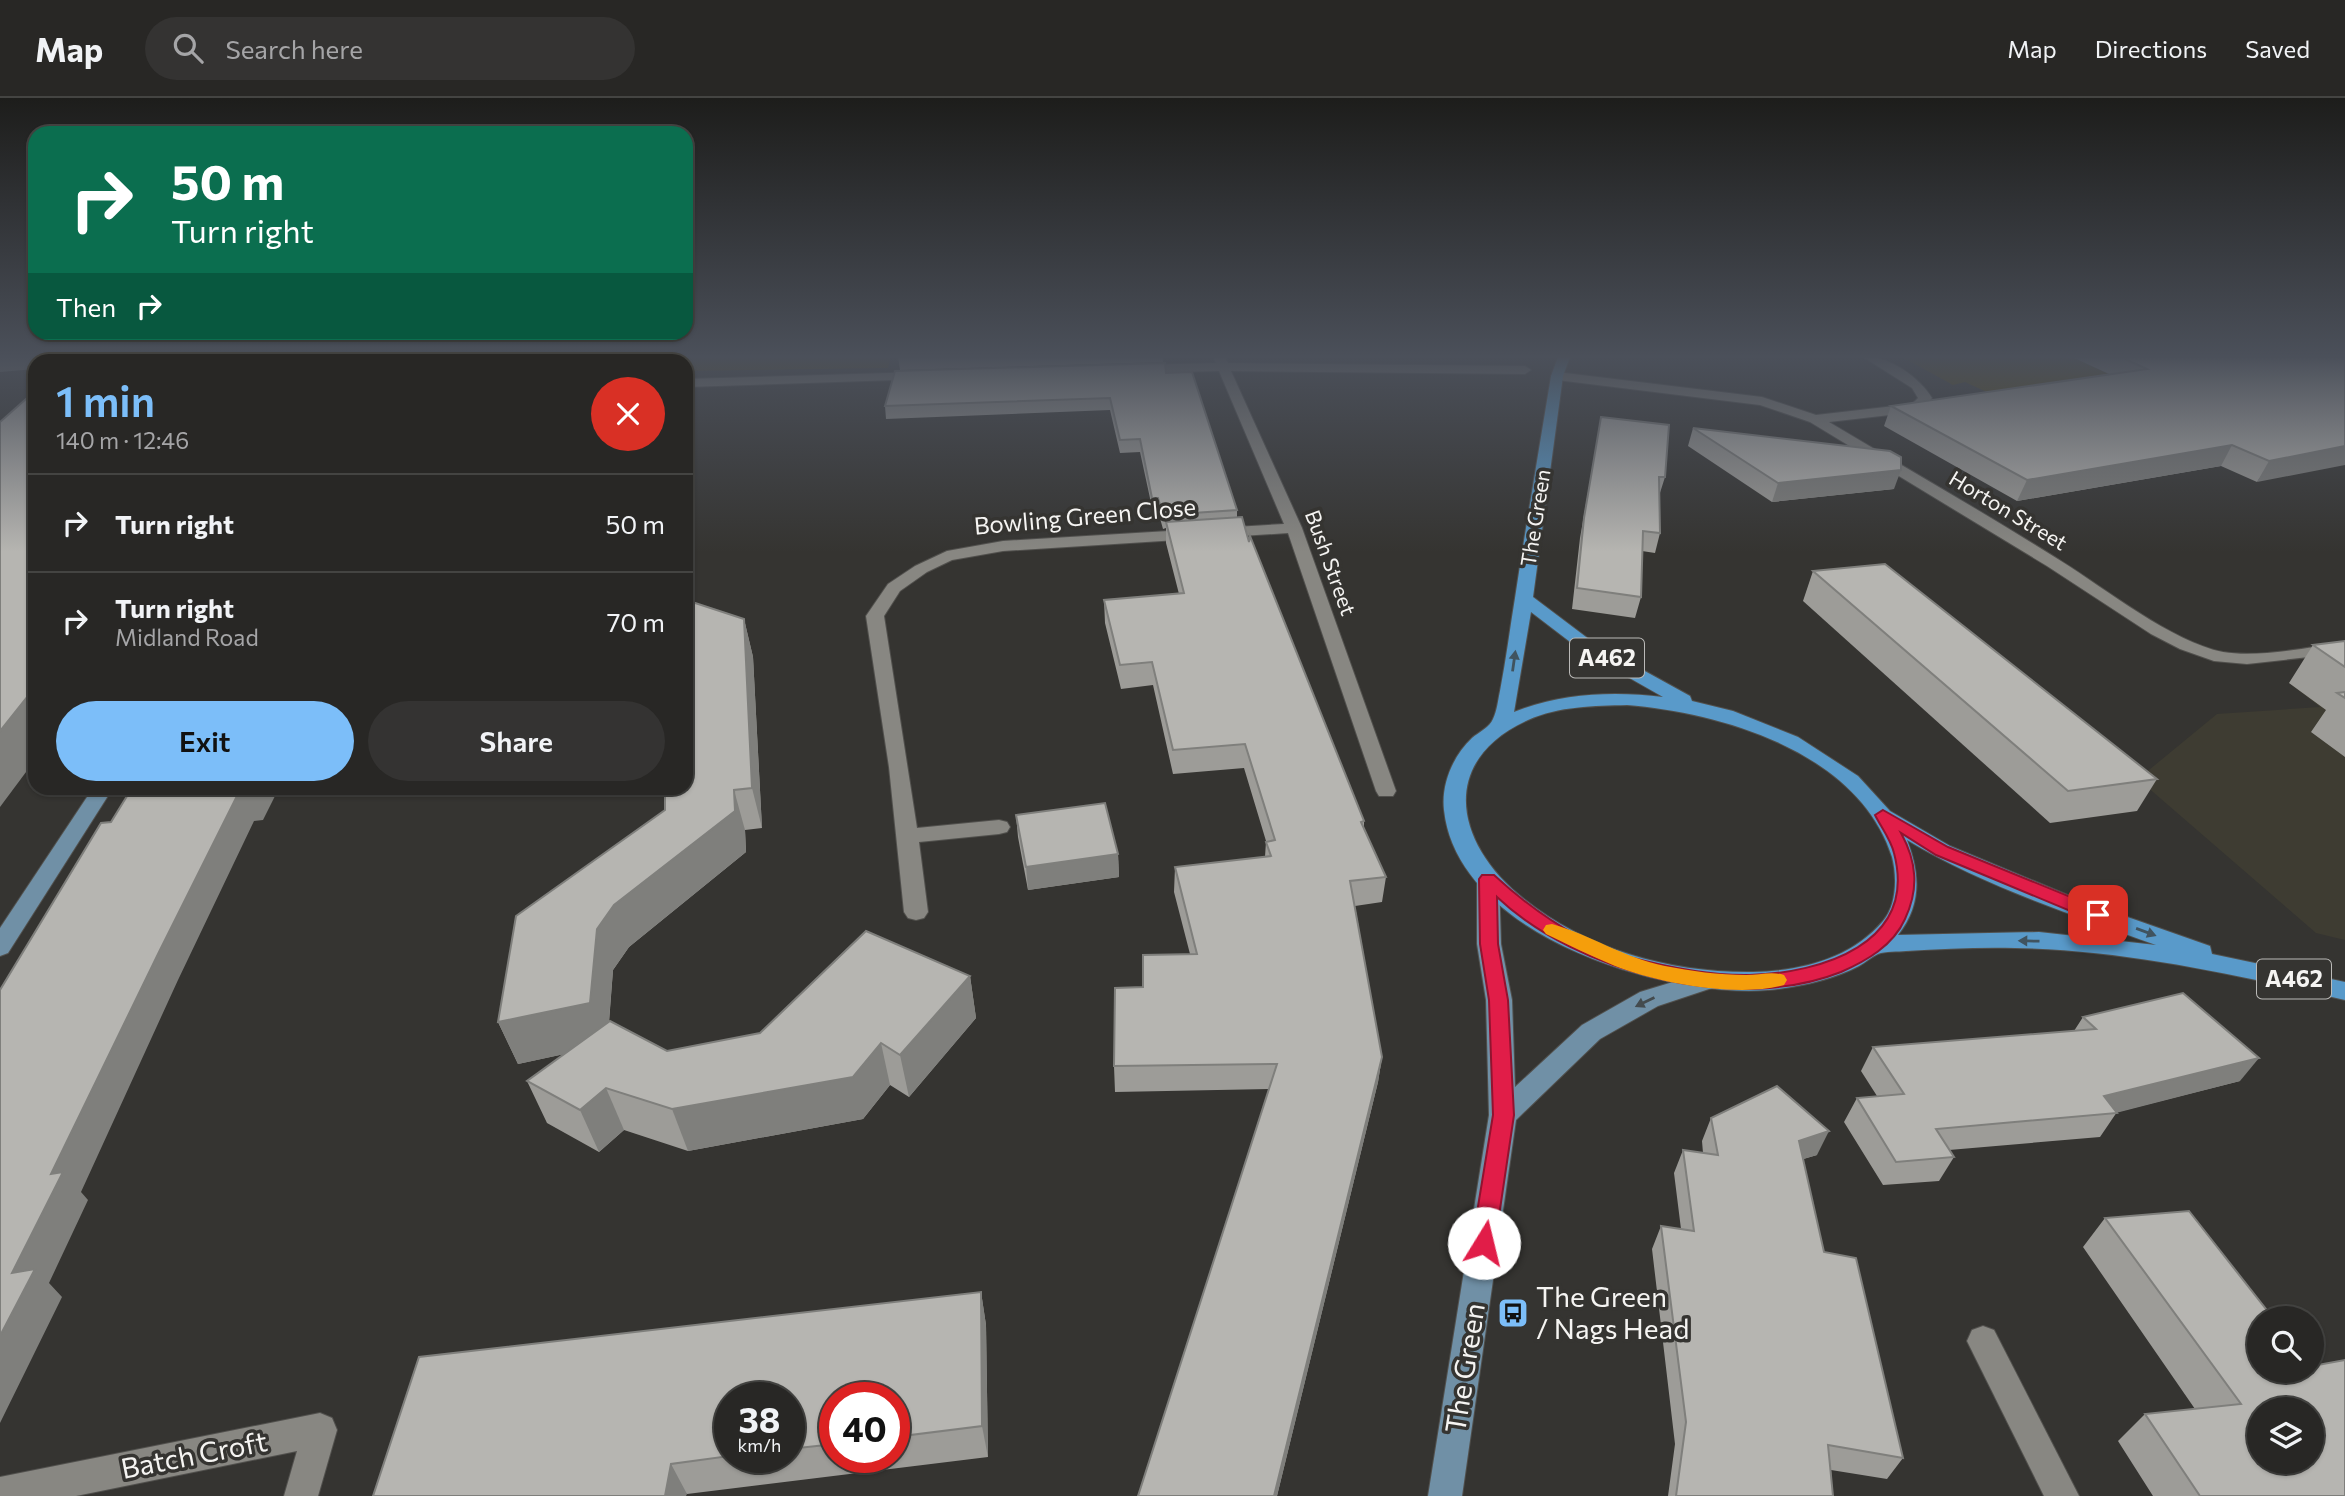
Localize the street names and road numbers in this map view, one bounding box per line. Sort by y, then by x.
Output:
street label: Horton Street [1945,465,2072,555]
street label: The Green [1514,467,1555,568]
street label: Bowling Green Close [973,491,1197,540]
street label: Bush Street [1301,506,1362,619]
road number: A462 [1570,638,1644,678]
road number: A462 [2257,960,2331,998]
street label: The Green [1437,1301,1491,1435]
street label: Batch Croft [118,1423,270,1485]

